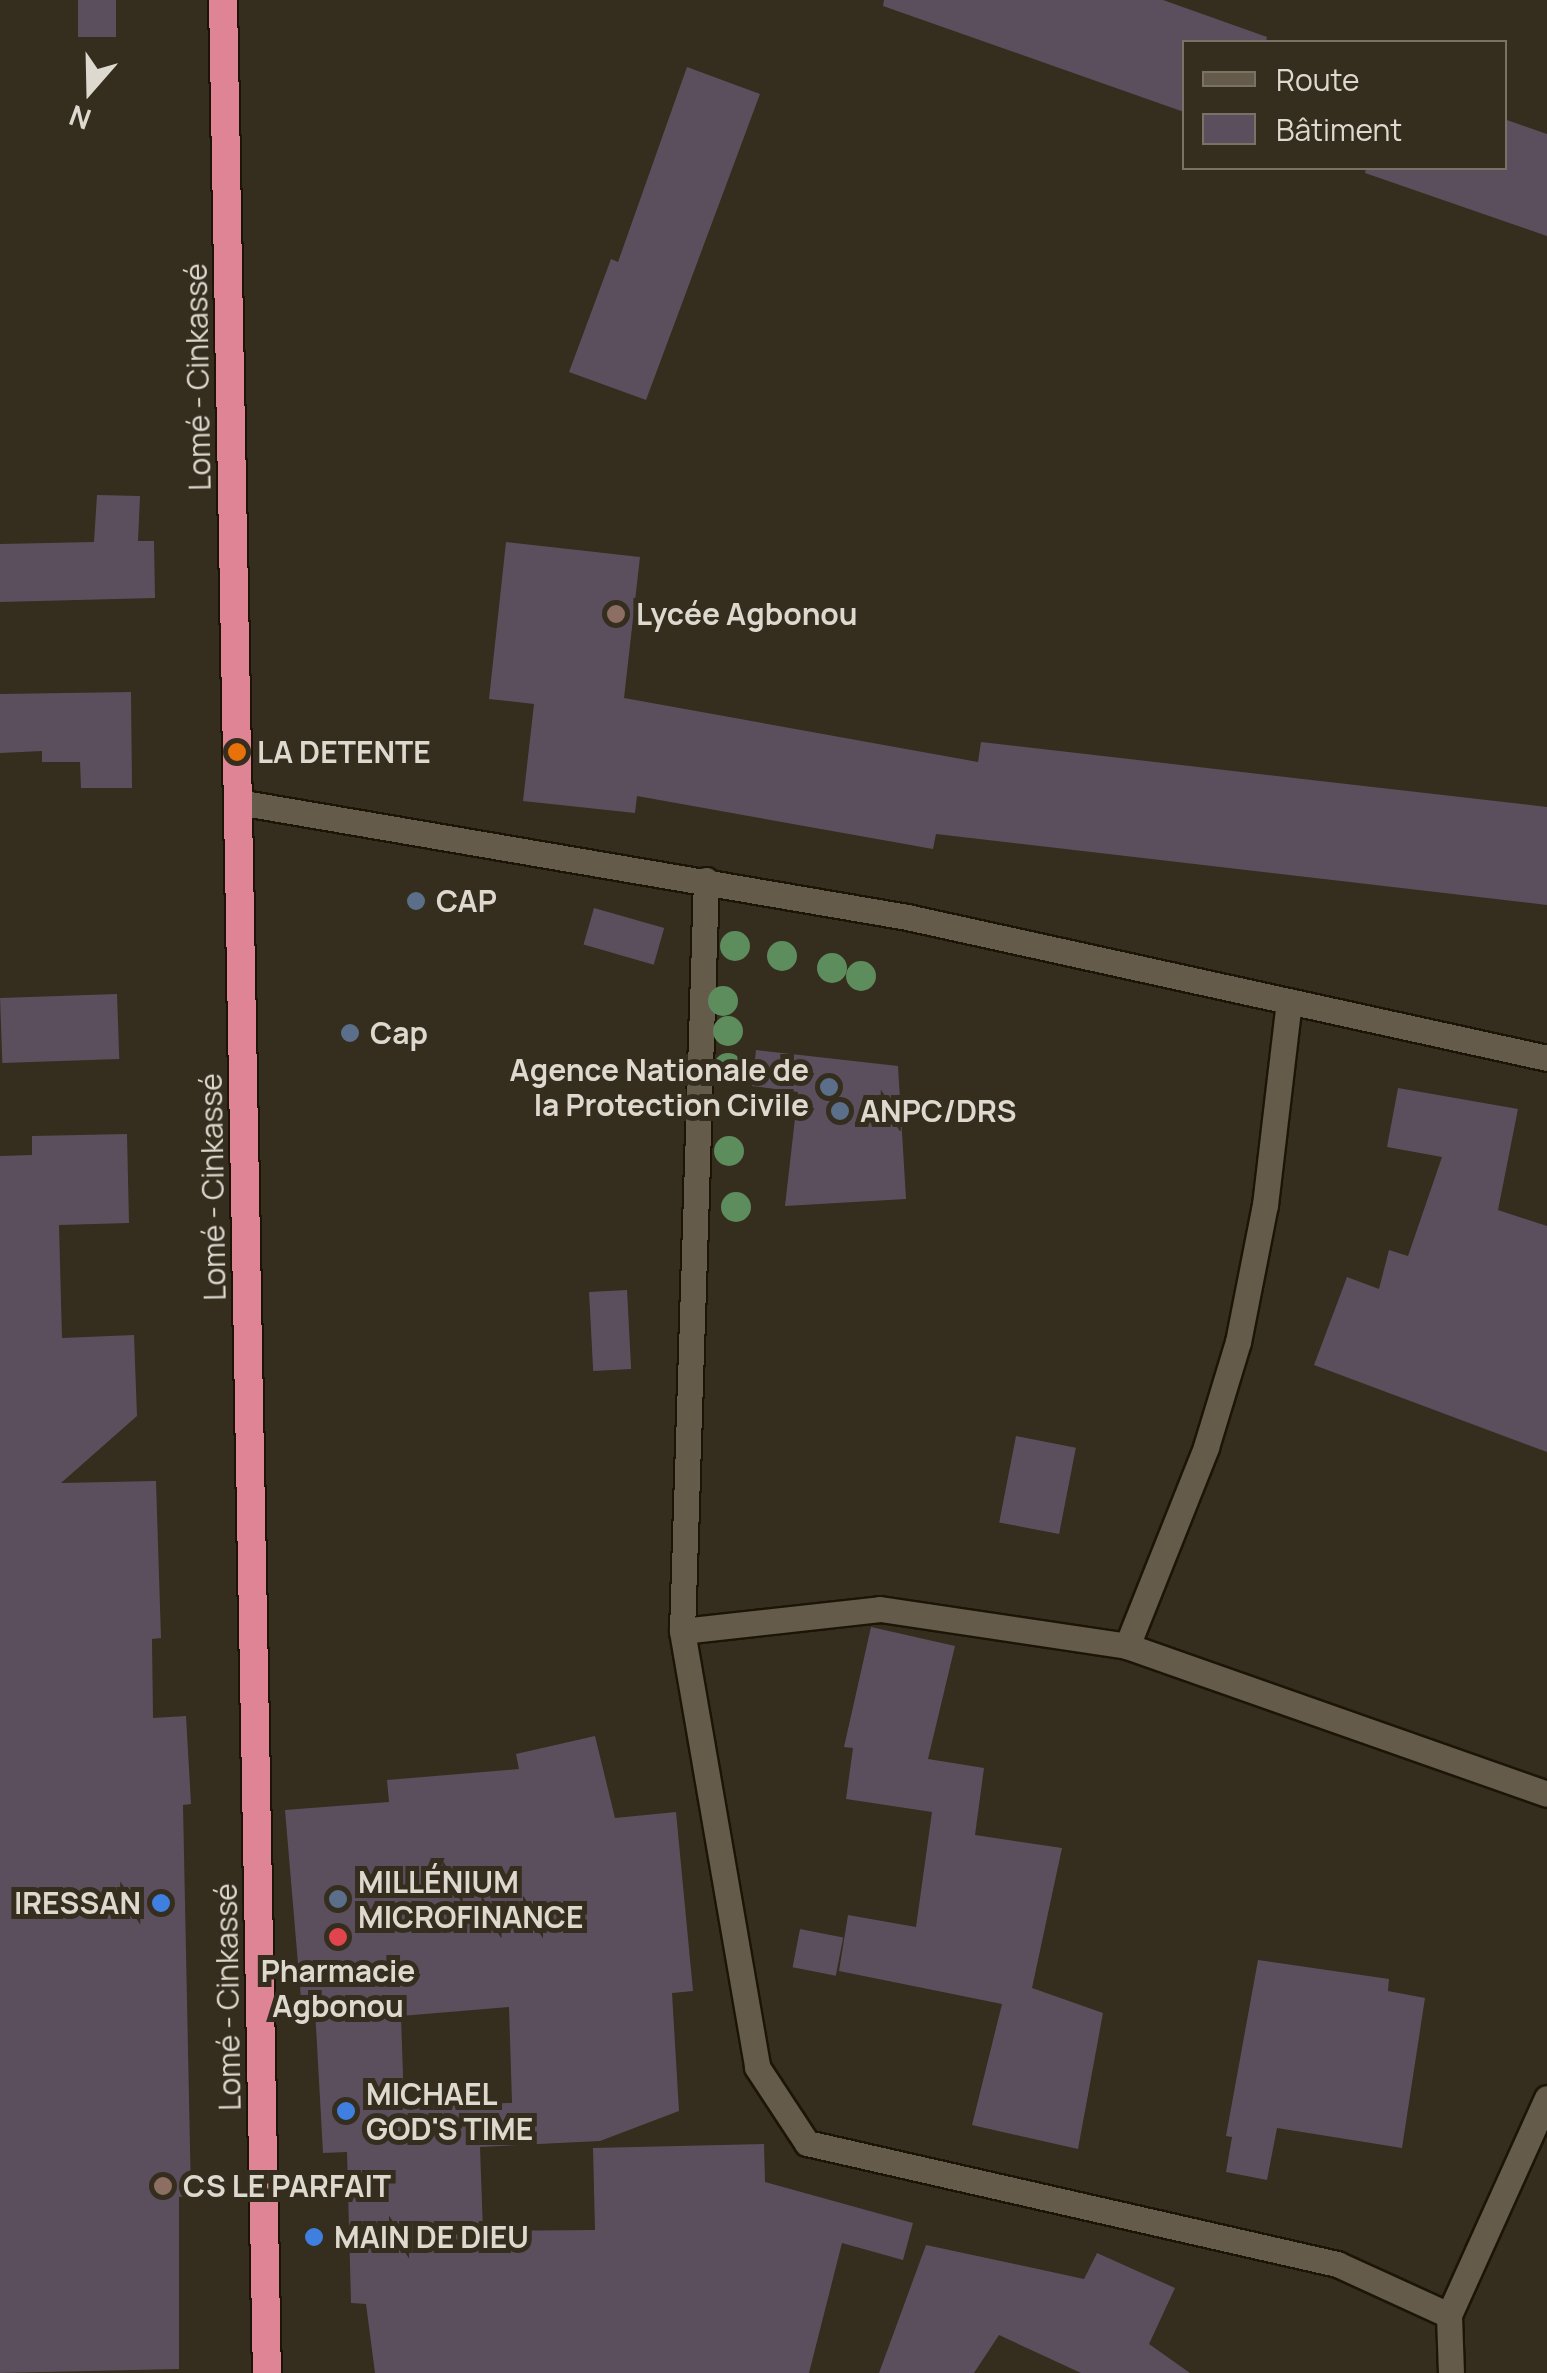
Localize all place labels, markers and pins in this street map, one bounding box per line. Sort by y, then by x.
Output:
place label: Lycée Agbonou [636,596,858,632]
marker: Lycée Agbonou [605,603,627,625]
place label: LA DETENTE [257,734,431,770]
marker: LA DETENTE [226,741,248,763]
place label: CAP [436,883,497,919]
marker: CAP [405,890,427,912]
place label: Cap [370,1015,428,1051]
marker: Cap [339,1022,361,1044]
place label: Agence Nationale de la Protection Civile [510,1052,809,1122]
marker: Agence Nationale de la Protection Civile [818,1076,840,1098]
place label: ANPC/DRS [860,1093,1016,1129]
marker: ANPC/DRS [829,1100,851,1122]
place label: MILLÉNIUM MICROFINANCE [358,1864,584,1934]
place label: IRESSAN [14,1885,141,1921]
marker: MILLÉNIUM MICROFINANCE [327,1888,349,1910]
marker: IRESSAN [150,1892,172,1914]
marker: Pharmacie Agbonou [327,1926,349,1948]
place label: Pharmacie Agbonou [261,1953,415,2024]
place label: MICHAEL GOD'S TIME [366,2076,533,2146]
marker: MICHAEL GOD'S TIME [335,2100,357,2122]
place label: CS LE PARFAIT [183,2168,391,2204]
marker: CS LE PARFAIT [152,2175,174,2197]
place label: MAIN DE DIEU [334,2219,529,2255]
marker: MAIN DE DIEU [303,2226,325,2248]

